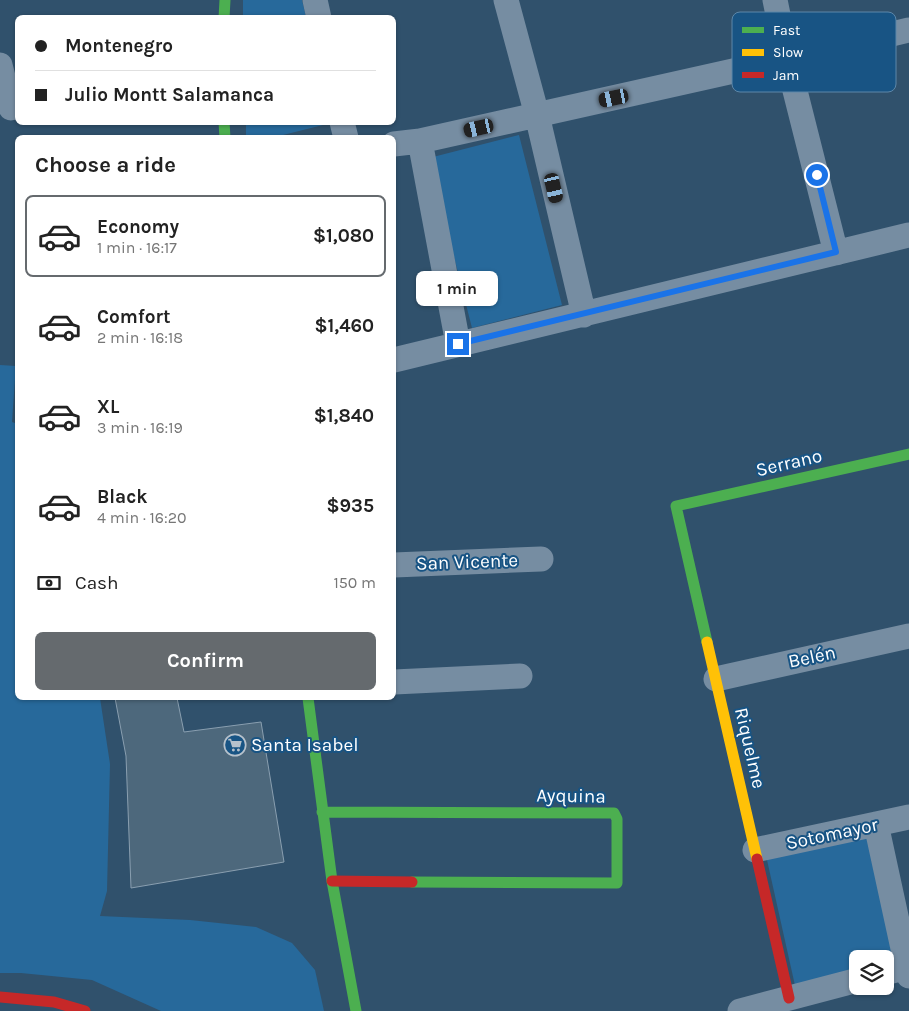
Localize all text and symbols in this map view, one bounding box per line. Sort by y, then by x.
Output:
legend [732,12,896,92]
text: Fast [773,22,800,39]
text: Montenegro [65,35,173,57]
text: Slow [773,44,803,61]
text: Jam [773,67,799,84]
text: Julio Montt Salamanca [65,84,274,106]
car [597,88,630,108]
car [462,117,495,139]
text: Choose a ride [35,152,176,178]
route start [806,164,828,186]
car [543,172,564,204]
icon: car [37,214,82,259]
text: Economy [97,216,179,238]
text: $1,080 [313,225,374,247]
text: 1 min · 16:17 [97,238,177,257]
callout: 1 min [417,272,499,306]
text: 1 min [437,279,477,298]
icon: car [37,304,82,349]
text: Comfort [97,306,171,328]
text: $1,460 [314,315,374,337]
text: 2 min · 16:18 [97,328,183,347]
route end [447,333,469,355]
icon: car [37,394,82,439]
text: XL [97,396,119,418]
text: $1,840 [314,405,374,427]
text: 3 min · 16:19 [97,418,183,437]
street label: Serrano [754,445,824,481]
icon: car [37,484,82,529]
text: Black [97,486,148,508]
text: $935 [326,495,374,517]
text: 4 min · 16:20 [97,508,187,527]
street label: San Vicente [416,549,518,575]
icon: cash [35,569,63,597]
text: Cash [75,572,119,594]
text: 150 m [333,573,376,592]
button: Confirm [35,632,376,690]
street label: Belén [786,641,838,673]
street label: Riquelme [730,705,770,791]
supermarket icon: Santa Isabel [223,733,247,757]
place label: Santa Isabel [251,734,359,756]
street label: Ayquina [536,784,606,808]
street label: Sotomayor [784,813,880,855]
map controls [849,950,894,995]
button: layers [849,950,894,995]

